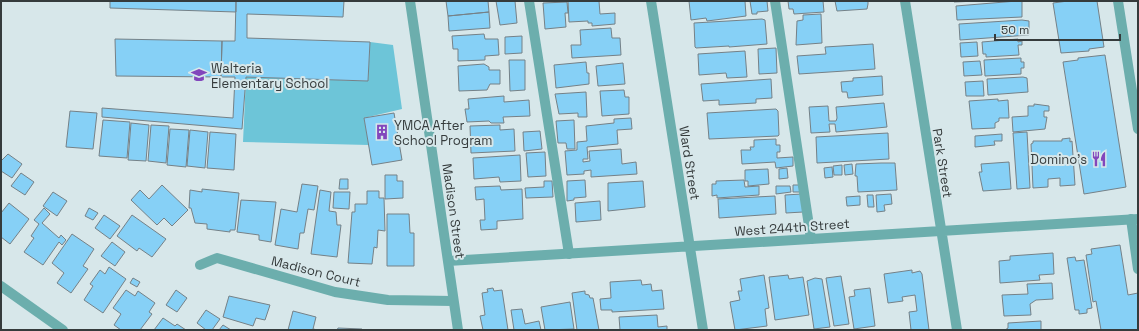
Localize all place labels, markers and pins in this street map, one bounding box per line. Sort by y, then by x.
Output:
place label: Walteria Elementary School [211,60,328,92]
school or university icon: Walteria Elementary School [190,66,208,84]
place label: YMCA After School Program [394,117,493,149]
building icon: YMCA After School Program [373,123,391,141]
restaurant icon: Domino's [1090,150,1108,168]
place label: Domino's [1030,151,1087,168]

